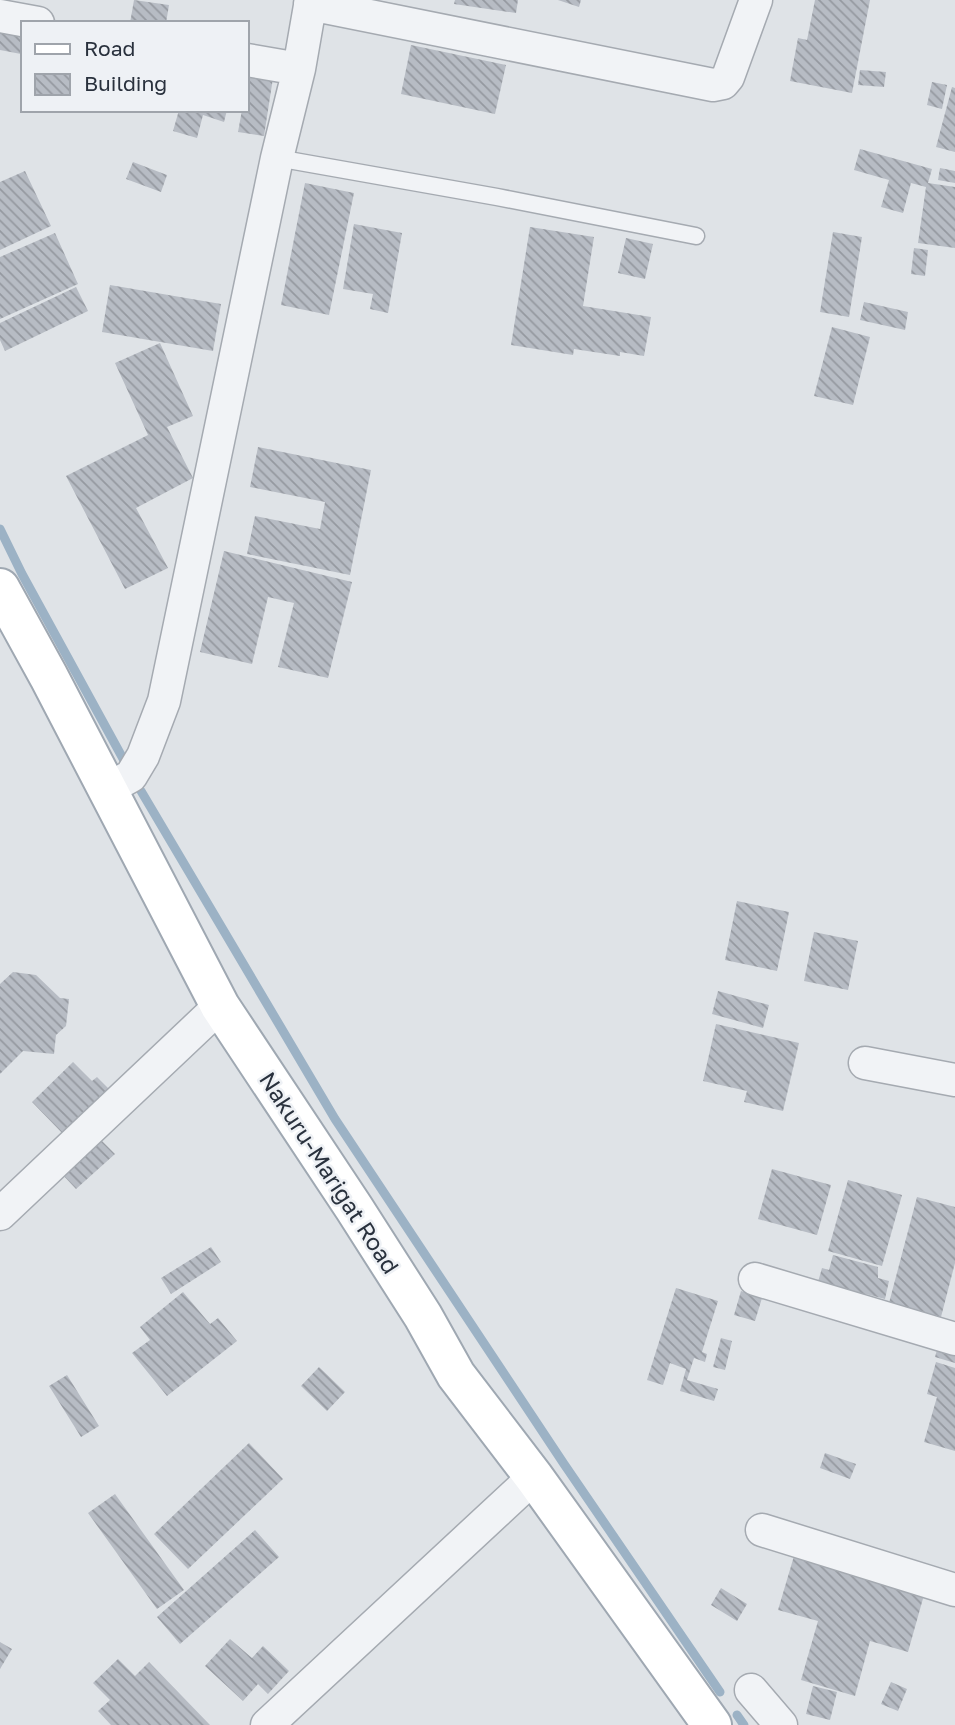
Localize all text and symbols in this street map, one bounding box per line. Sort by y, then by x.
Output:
legend [21,21,248,112]
text: Road [84,35,135,61]
text: Building [84,70,167,96]
street label: Nakuru-Marigat Road [254,1066,406,1279]

